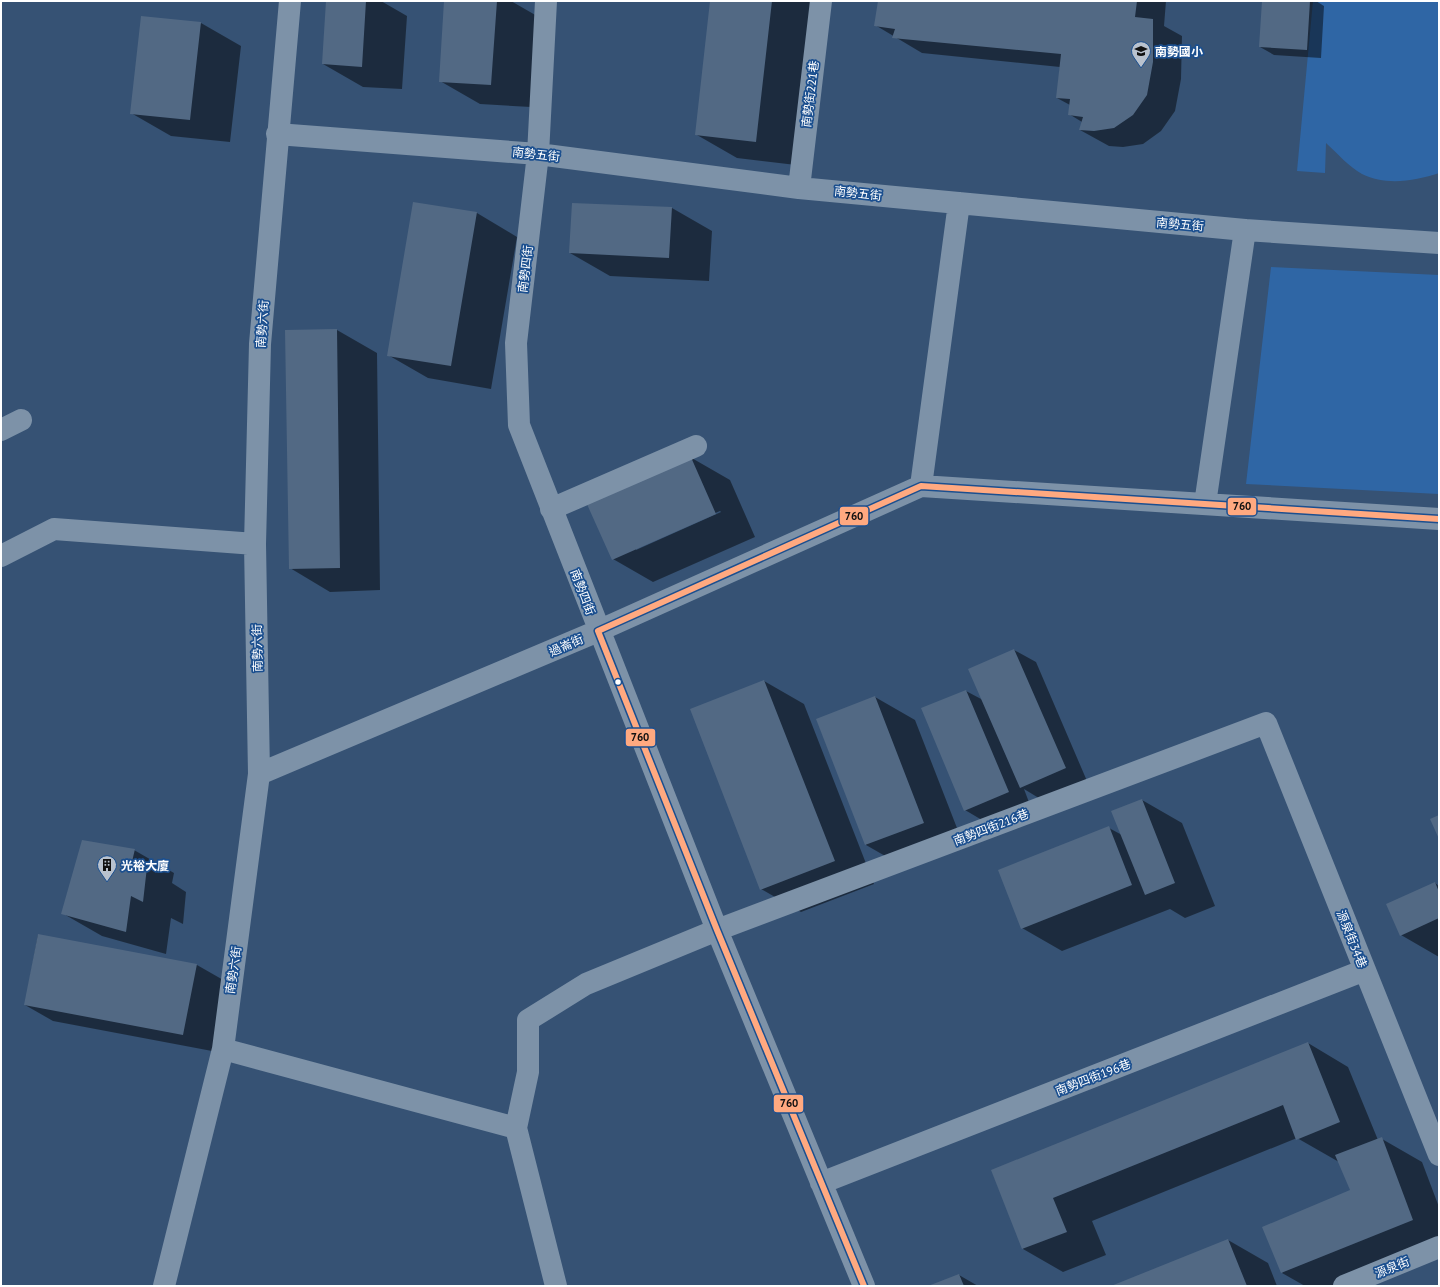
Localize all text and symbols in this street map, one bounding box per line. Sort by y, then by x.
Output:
school or university icon: 南勢國小 [1130,40,1152,68]
place label: 南勢國小 [1155,44,1203,59]
street label: 南勢街221巷 [798,60,822,128]
street label: 南勢五街 [511,144,561,164]
street label: 南勢五街 [833,183,883,203]
street label: 南勢五街 [1155,214,1205,234]
street label: 南勢四街 [515,244,535,294]
street label: 南勢六街 [253,300,271,348]
line badge: 760 [1227,497,1257,516]
text: 760 [1233,499,1251,513]
line badge: 760 [839,506,869,526]
text: 760 [845,509,863,523]
street label: 南勢四街 [567,567,599,617]
street label: 南勢六街 [249,624,265,672]
street label: 過崙街 [546,631,586,659]
unlabelled marker [613,677,623,687]
line badge: 760 [625,728,656,747]
text: 760 [631,730,649,744]
street label: 南勢四街216巷 [951,806,1031,848]
building icon: 光裕大廈 [96,854,118,882]
place label: 光裕大廈 [121,858,169,873]
street label: 源泉街34巷 [1334,908,1370,970]
street label: 南勢六街 [222,945,244,995]
street label: 南勢四街196巷 [1053,1056,1133,1098]
line badge: 760 [773,1094,804,1113]
text: 760 [780,1096,798,1110]
street label: 源泉街 [1372,1253,1412,1281]

